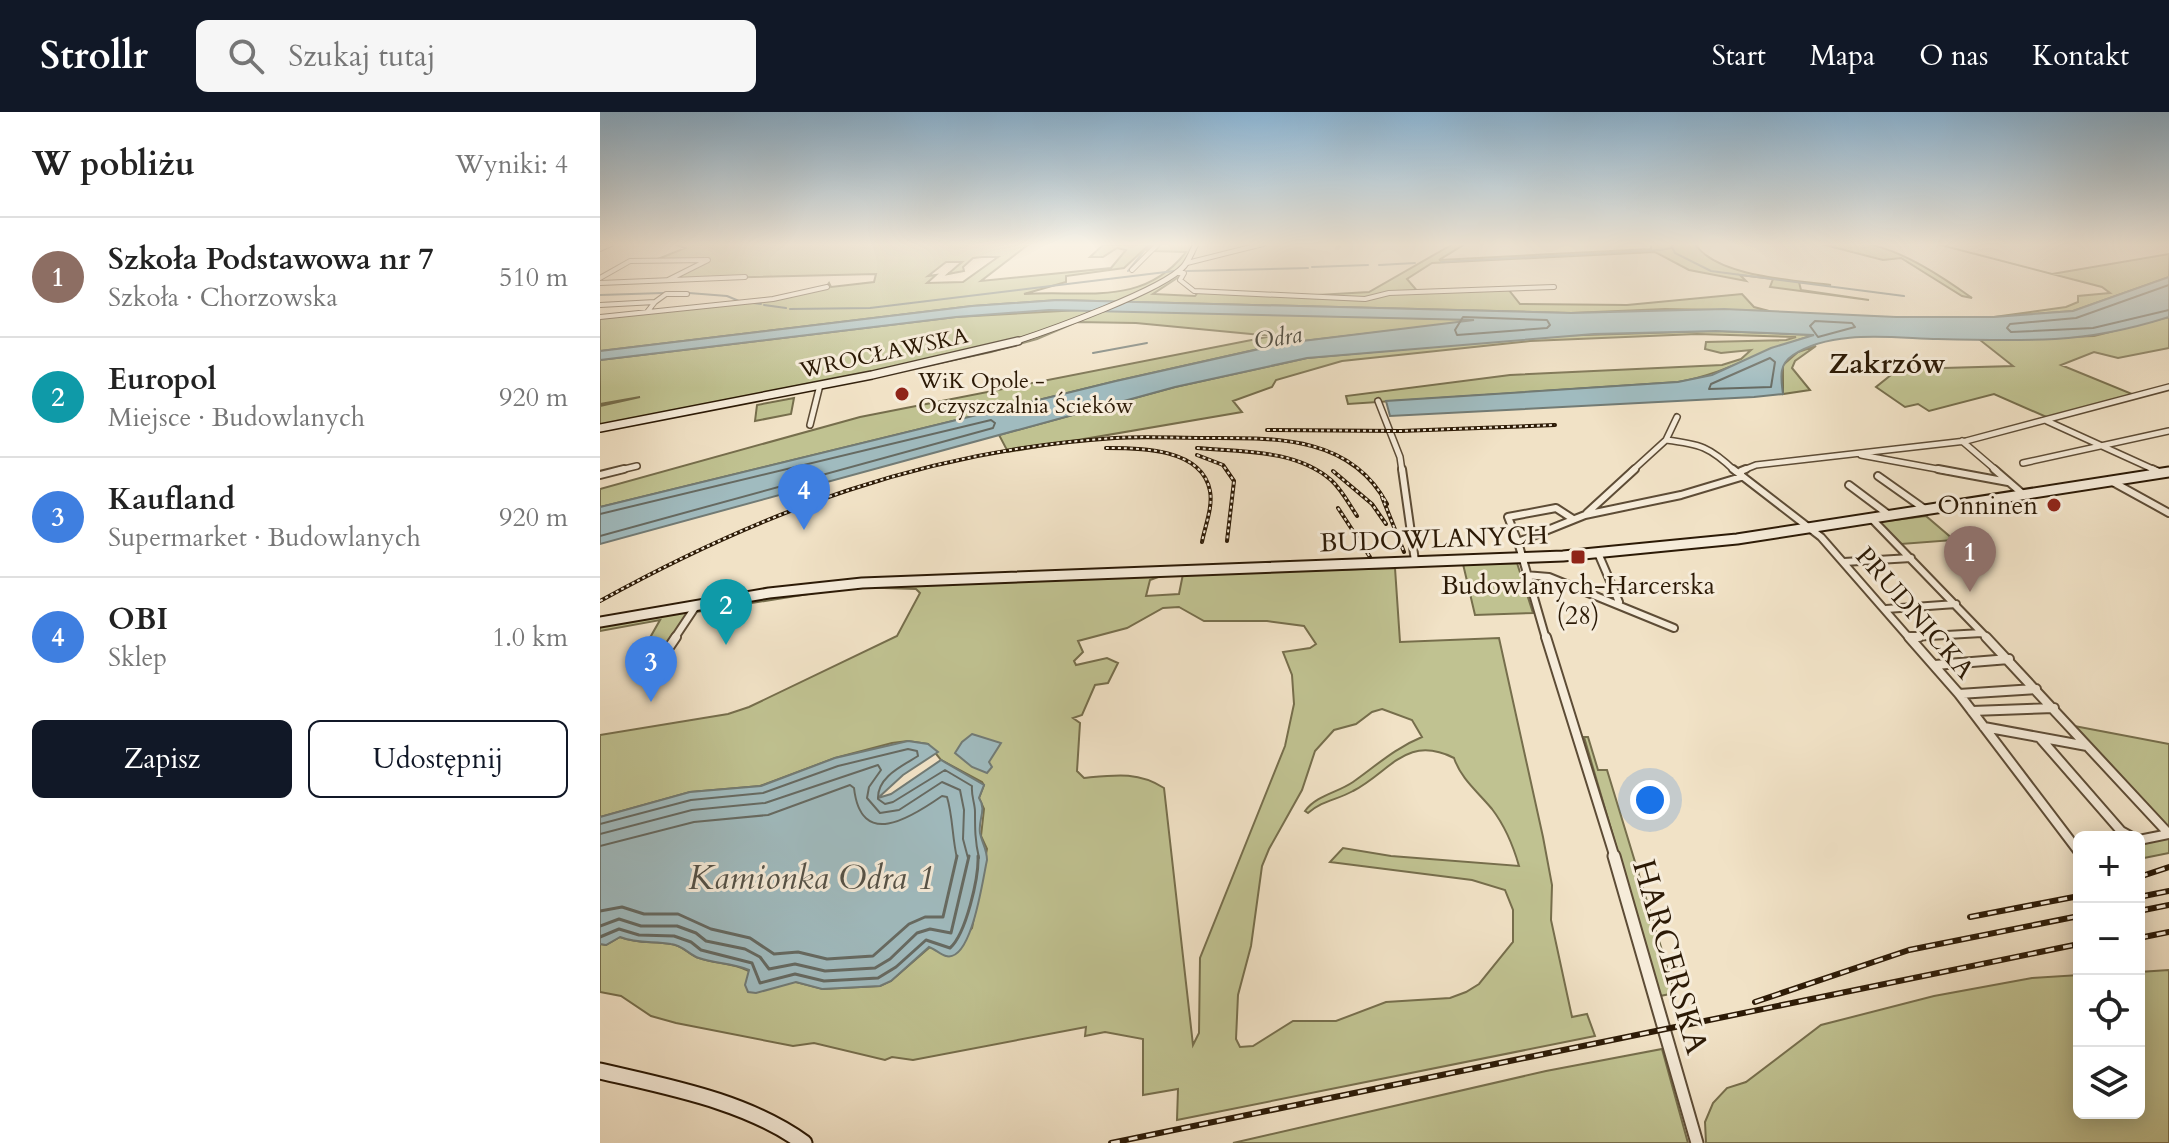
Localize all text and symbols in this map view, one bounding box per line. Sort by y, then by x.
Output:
search box [196,20,756,92]
text: Strollr [40,30,148,82]
icon: search [224,34,268,78]
text: Szukaj tutaj [288,36,435,77]
text: Start [1712,37,1766,75]
text: Mapa [1810,37,1875,75]
text: O nas [1919,37,1988,75]
text: Kontakt [2032,37,2129,75]
text: W pobliżu [32,141,195,187]
text: Wyniki: 4 [455,147,568,182]
text: Szkoła Podstawowa nr 7 [108,239,434,280]
text: 1 [51,260,65,295]
text: 510 m [499,260,568,295]
text: Szkoła · Chorzowska [108,280,338,315]
water label: Odra [1252,318,1305,358]
street label: WROCŁAWSKA [796,320,971,386]
district label: Zakrzów [1828,345,1946,383]
text: Europol [108,359,217,400]
place label: WiK Opole - Oczyszczalnia Ścieków [917,366,1134,421]
text: 2 [51,380,65,415]
text: 920 m [499,380,568,415]
marker: WiK Opole - Oczyszczalnia Ścieków [893,385,911,403]
text: Miejsce · Budowlanych [108,400,365,435]
pin: 4 [778,464,830,530]
text: Kaufland [108,479,235,520]
place label: Onninen [1937,488,2038,523]
marker: Onninen [2045,496,2063,514]
text: 3 [51,500,65,535]
text: 920 m [499,500,568,535]
street label: BUDOWLANYCH [1319,518,1549,560]
text: Supermarket · Budowlanych [108,520,421,555]
pin: 1 [1944,526,1996,592]
street label: PRUDNICKA [1848,539,1983,687]
marker: Budowlanych-Harcerska (28) [1569,548,1587,566]
place label: Budowlanych-Harcerska (28) [1441,568,1715,633]
pin: 2 [700,579,752,645]
text: OBI [108,599,168,640]
text: 4 [51,620,65,655]
text: 1.0 km [492,620,568,655]
pin: 3 [625,636,677,702]
text: Sklep [108,640,167,675]
button: Zapisz [32,720,292,798]
button: Udostępnij [308,720,568,798]
your location [1630,780,1670,820]
map controls [2073,831,2145,1119]
button: + [2073,831,2145,903]
street label: HARCERSKA [1621,854,1719,1060]
water label: Kamionka Odra 1 [688,855,934,901]
button: − [2073,903,2145,975]
button: locate [2073,975,2145,1047]
button: layers [2073,1047,2145,1119]

